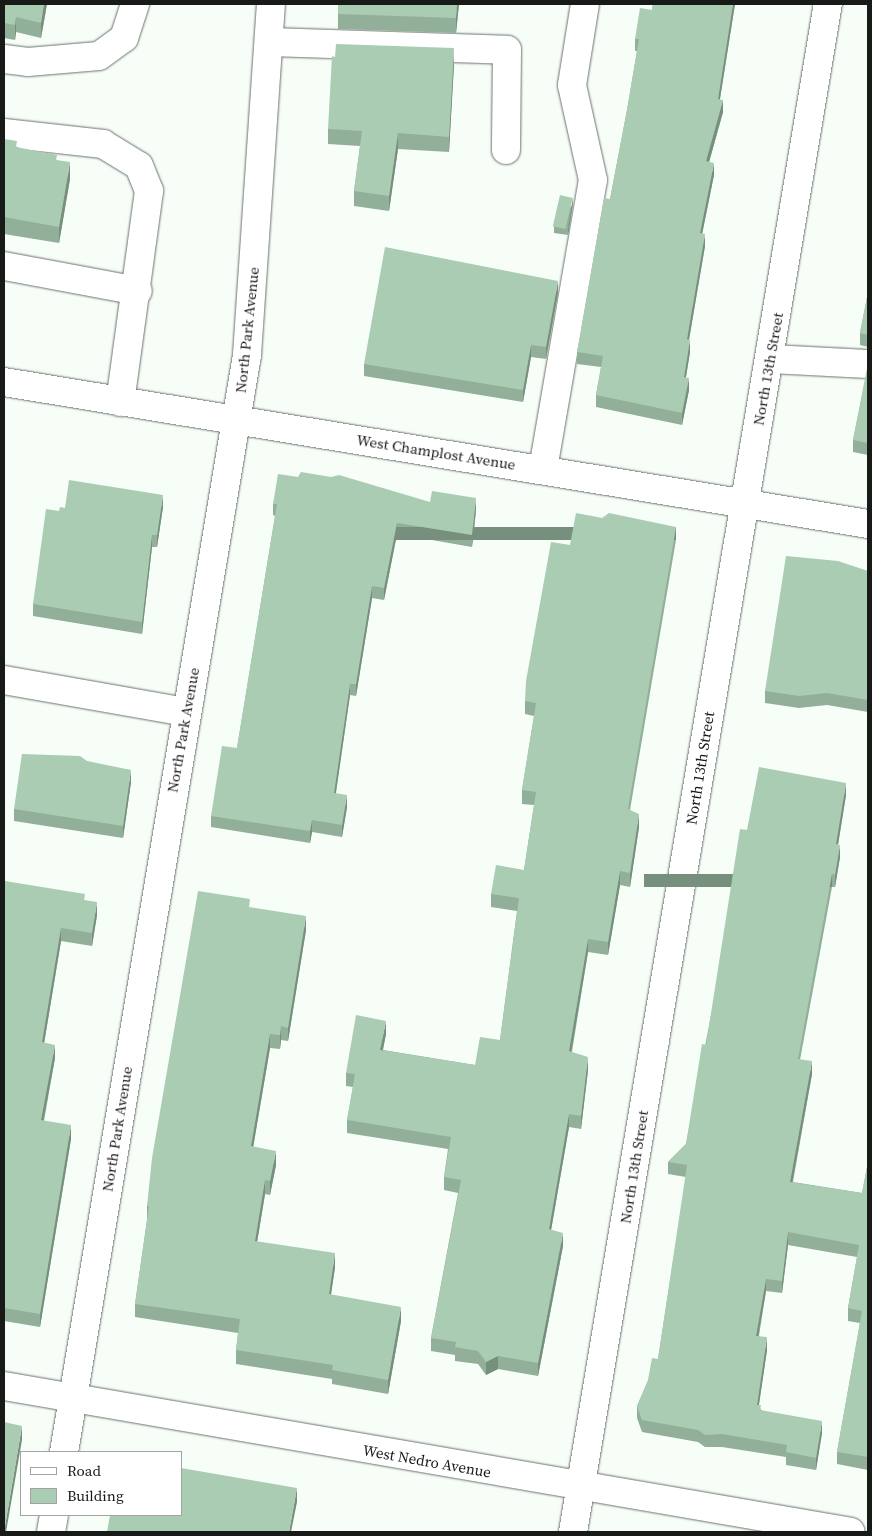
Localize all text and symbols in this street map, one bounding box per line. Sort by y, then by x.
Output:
street label: North Park Avenue [231,266,263,394]
street label: North 13th Street [749,311,787,427]
street label: West Champlost Avenue [355,431,517,473]
street label: North Park Avenue [163,666,203,794]
street label: North 13th Street [682,710,718,826]
street label: North Park Avenue [98,1065,136,1193]
street label: North 13th Street [616,1109,652,1225]
street label: West Nedro Avenue [361,1441,493,1481]
legend [20,1451,182,1516]
text: Road [67,1460,101,1481]
text: Building [67,1485,124,1506]

